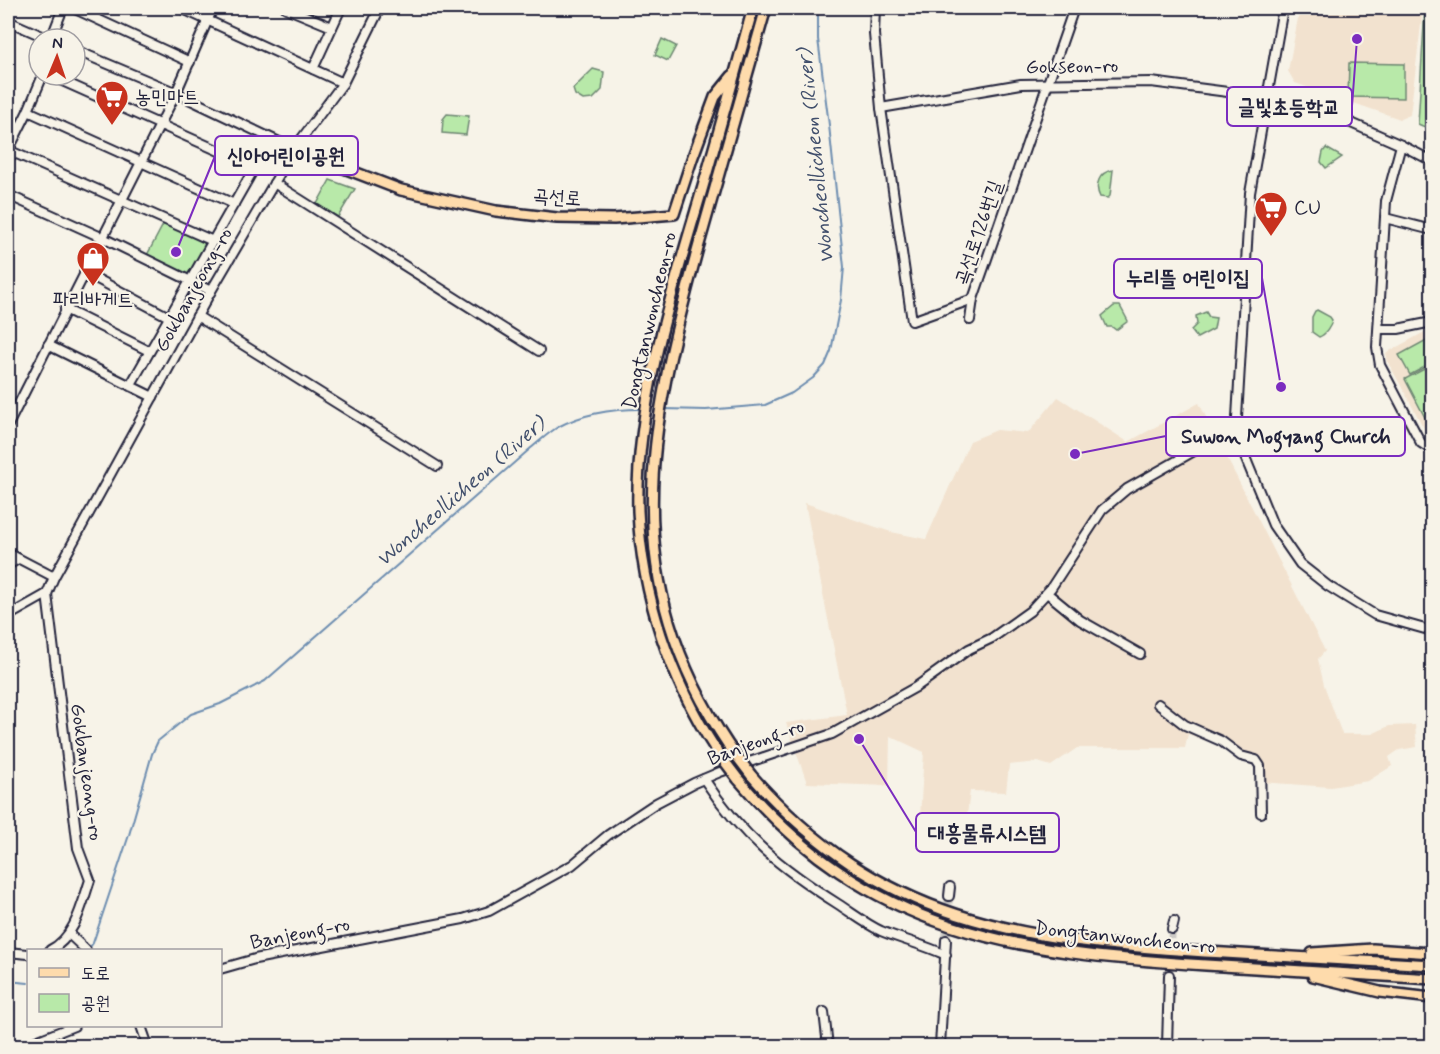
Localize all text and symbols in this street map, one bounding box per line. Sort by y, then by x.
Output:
north arrow [27,27,87,87]
text: N [52,33,63,54]
water label: Woncheollicheon (River) [791,45,841,265]
street label: Gokseon-ro [1025,53,1119,81]
supermarket icon: 농민마트 [94,79,130,126]
place label: 농민마트 [135,84,199,111]
callout: 글빛초등학교 [1227,87,1352,126]
text: 글빛초등학교 [1238,94,1340,122]
callout: 신아어린이공원 [215,136,358,175]
text: 신아어린이공원 [227,143,345,171]
street label: 곡선로126번길 [948,177,1010,289]
street label: 곡선로 [532,183,582,213]
supermarket icon: CU [1253,190,1289,237]
place label: CU [1294,195,1321,222]
street label: Gokbanjeong-ro [149,223,239,357]
street label: Dongtanwoncheon-ro [616,229,685,413]
shop icon: 파리바게트 [75,240,111,287]
callout: 누리뜰 어린이집 [1114,259,1262,298]
text: 누리뜰 어린이집 [1126,265,1250,293]
place label: 파리바게트 [53,287,133,314]
water label: Woncheollicheon (River) [370,409,554,573]
callout: Suwon Mogyang Church [1166,417,1405,456]
text: Suwon Mogyang Church [1181,423,1391,453]
street label: Gokbanjeong-ro [63,701,109,843]
street label: Banjeong-ro [704,713,809,775]
callout: 대흥물류시스템 [916,813,1059,852]
text: 대흥물류시스템 [928,820,1046,848]
street label: Banjeong-ro [248,911,353,959]
street label: Dongtanwoncheon-ro [1033,915,1217,962]
legend [27,949,222,1027]
text: 도로 [81,962,110,986]
text: 공원 [81,992,110,1016]

